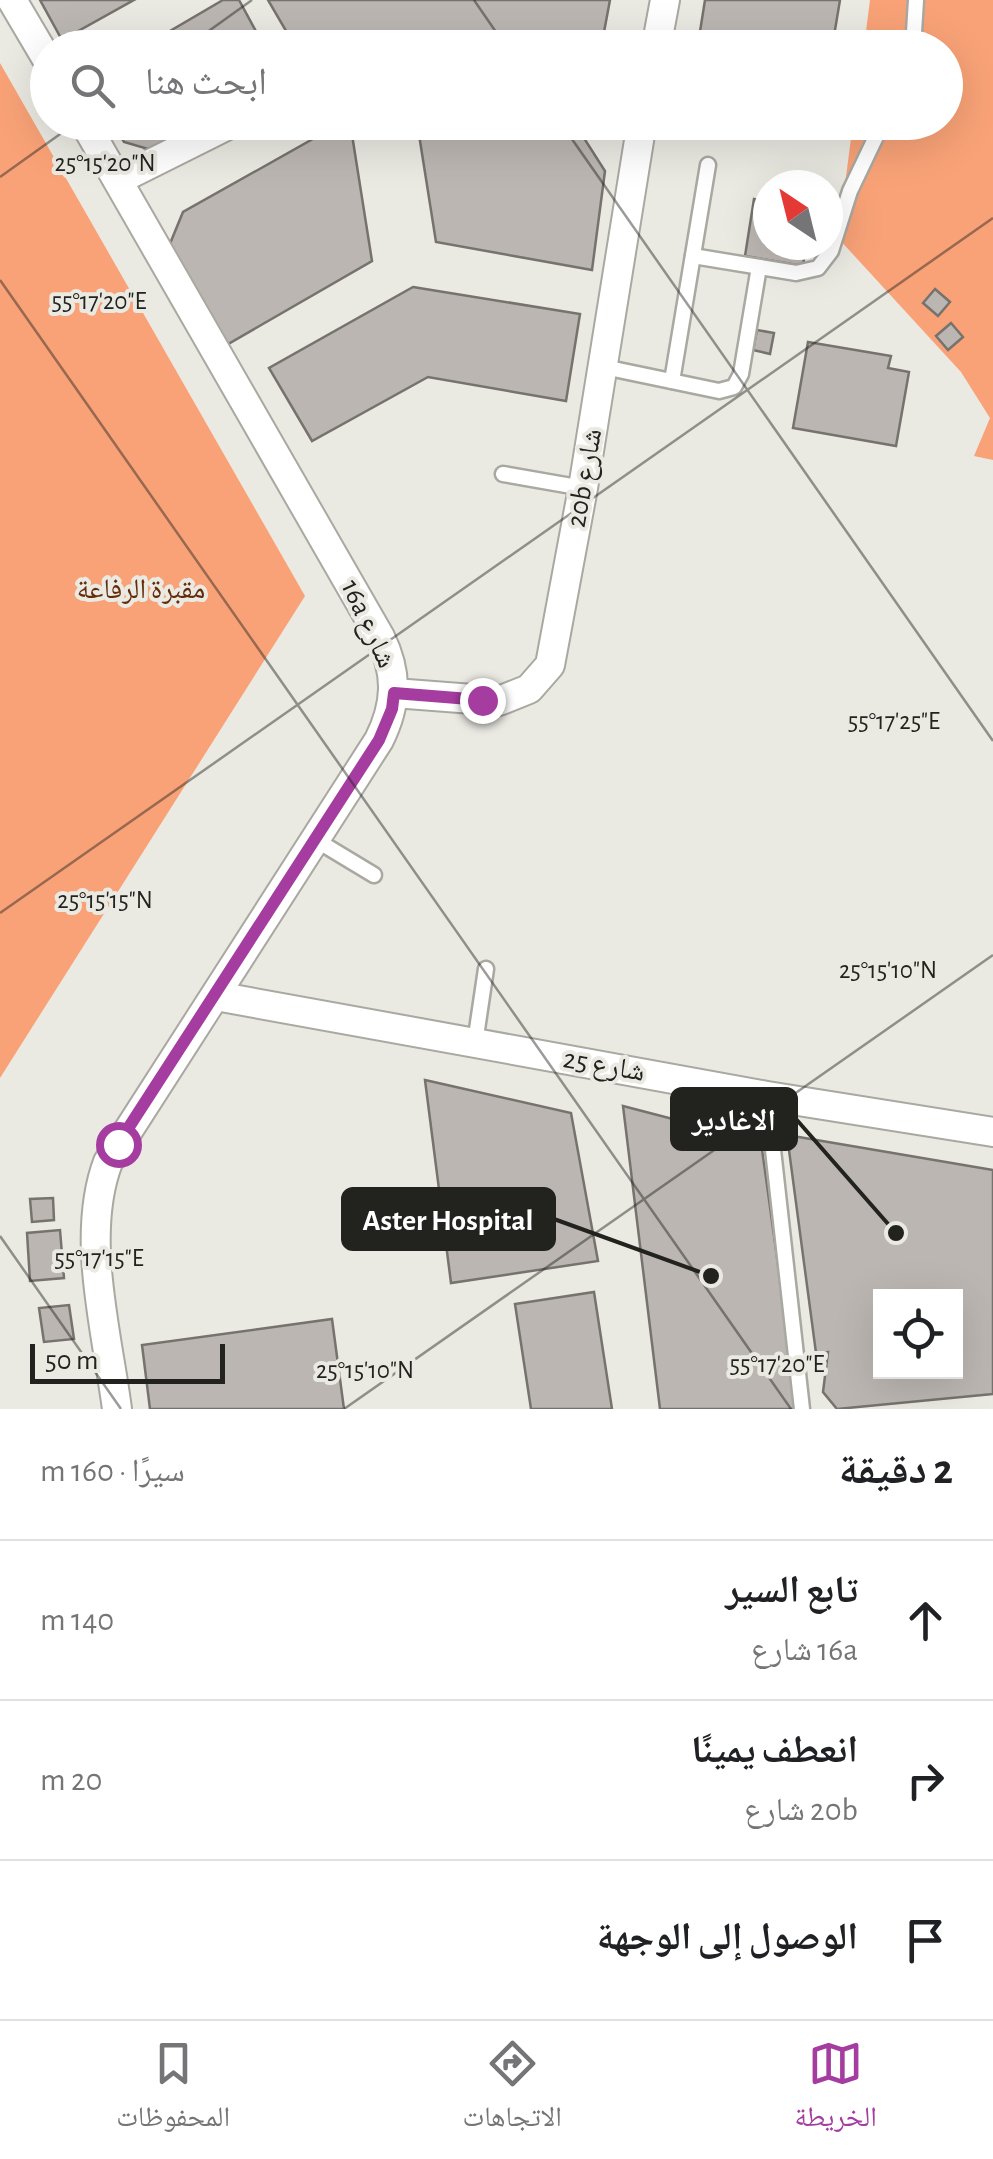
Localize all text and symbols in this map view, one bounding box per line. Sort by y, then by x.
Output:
search box [30,30,963,140]
icon: search [65,58,120,113]
text: ابحث هنا [145,64,267,102]
text: 25°15'20"N [54,151,156,176]
north arrow [753,170,843,260]
text: 55°17'20"E [51,289,147,314]
street label: 20b شارع [563,426,609,530]
park label: مقبرة الرفاعة [77,576,205,604]
street label: 16a شارع [334,576,400,673]
route end [460,678,506,724]
text: 55°17'25"E [848,709,940,734]
text: 25°15'15"N [57,888,153,913]
text: 25°15'10"N [839,958,937,983]
street label: شارع 25 [561,1045,647,1089]
callout: الاغادیر [672,1089,796,1149]
text: الاغادیر [690,1106,776,1137]
route start [96,1122,142,1168]
callout: Aster Hospital [343,1189,554,1249]
text: Aster Hospital [362,1206,534,1236]
text: 55°17'15"E [54,1246,144,1271]
map controls [873,1289,963,1379]
button: locate [873,1289,963,1379]
scale bar [30,1339,225,1384]
text: 50 m [45,1347,99,1375]
text: 55°17'20"E [729,1352,825,1377]
text: 25°15'10"N [316,1358,414,1383]
text: 2 دقيقة [839,1449,953,1491]
text: سيرًا · 160 m [40,1455,185,1487]
text: تابع السير [725,1572,858,1610]
icon: ahead [898,1593,953,1648]
text: 140 m [40,1604,114,1636]
text: 16a شارع [751,1634,858,1666]
text: انعطف يمينًا [691,1732,858,1770]
icon: right [898,1753,953,1808]
text: 20 m [40,1764,102,1796]
text: 20b شارع [744,1794,858,1826]
icon: arrive [898,1913,953,1968]
text: الوصول إلى الوجهة [597,1919,858,1957]
tab: المحفوظات [116,2036,230,2144]
tab: الاتجاهات [463,2036,562,2144]
tab: الخريطة [794,2036,877,2144]

